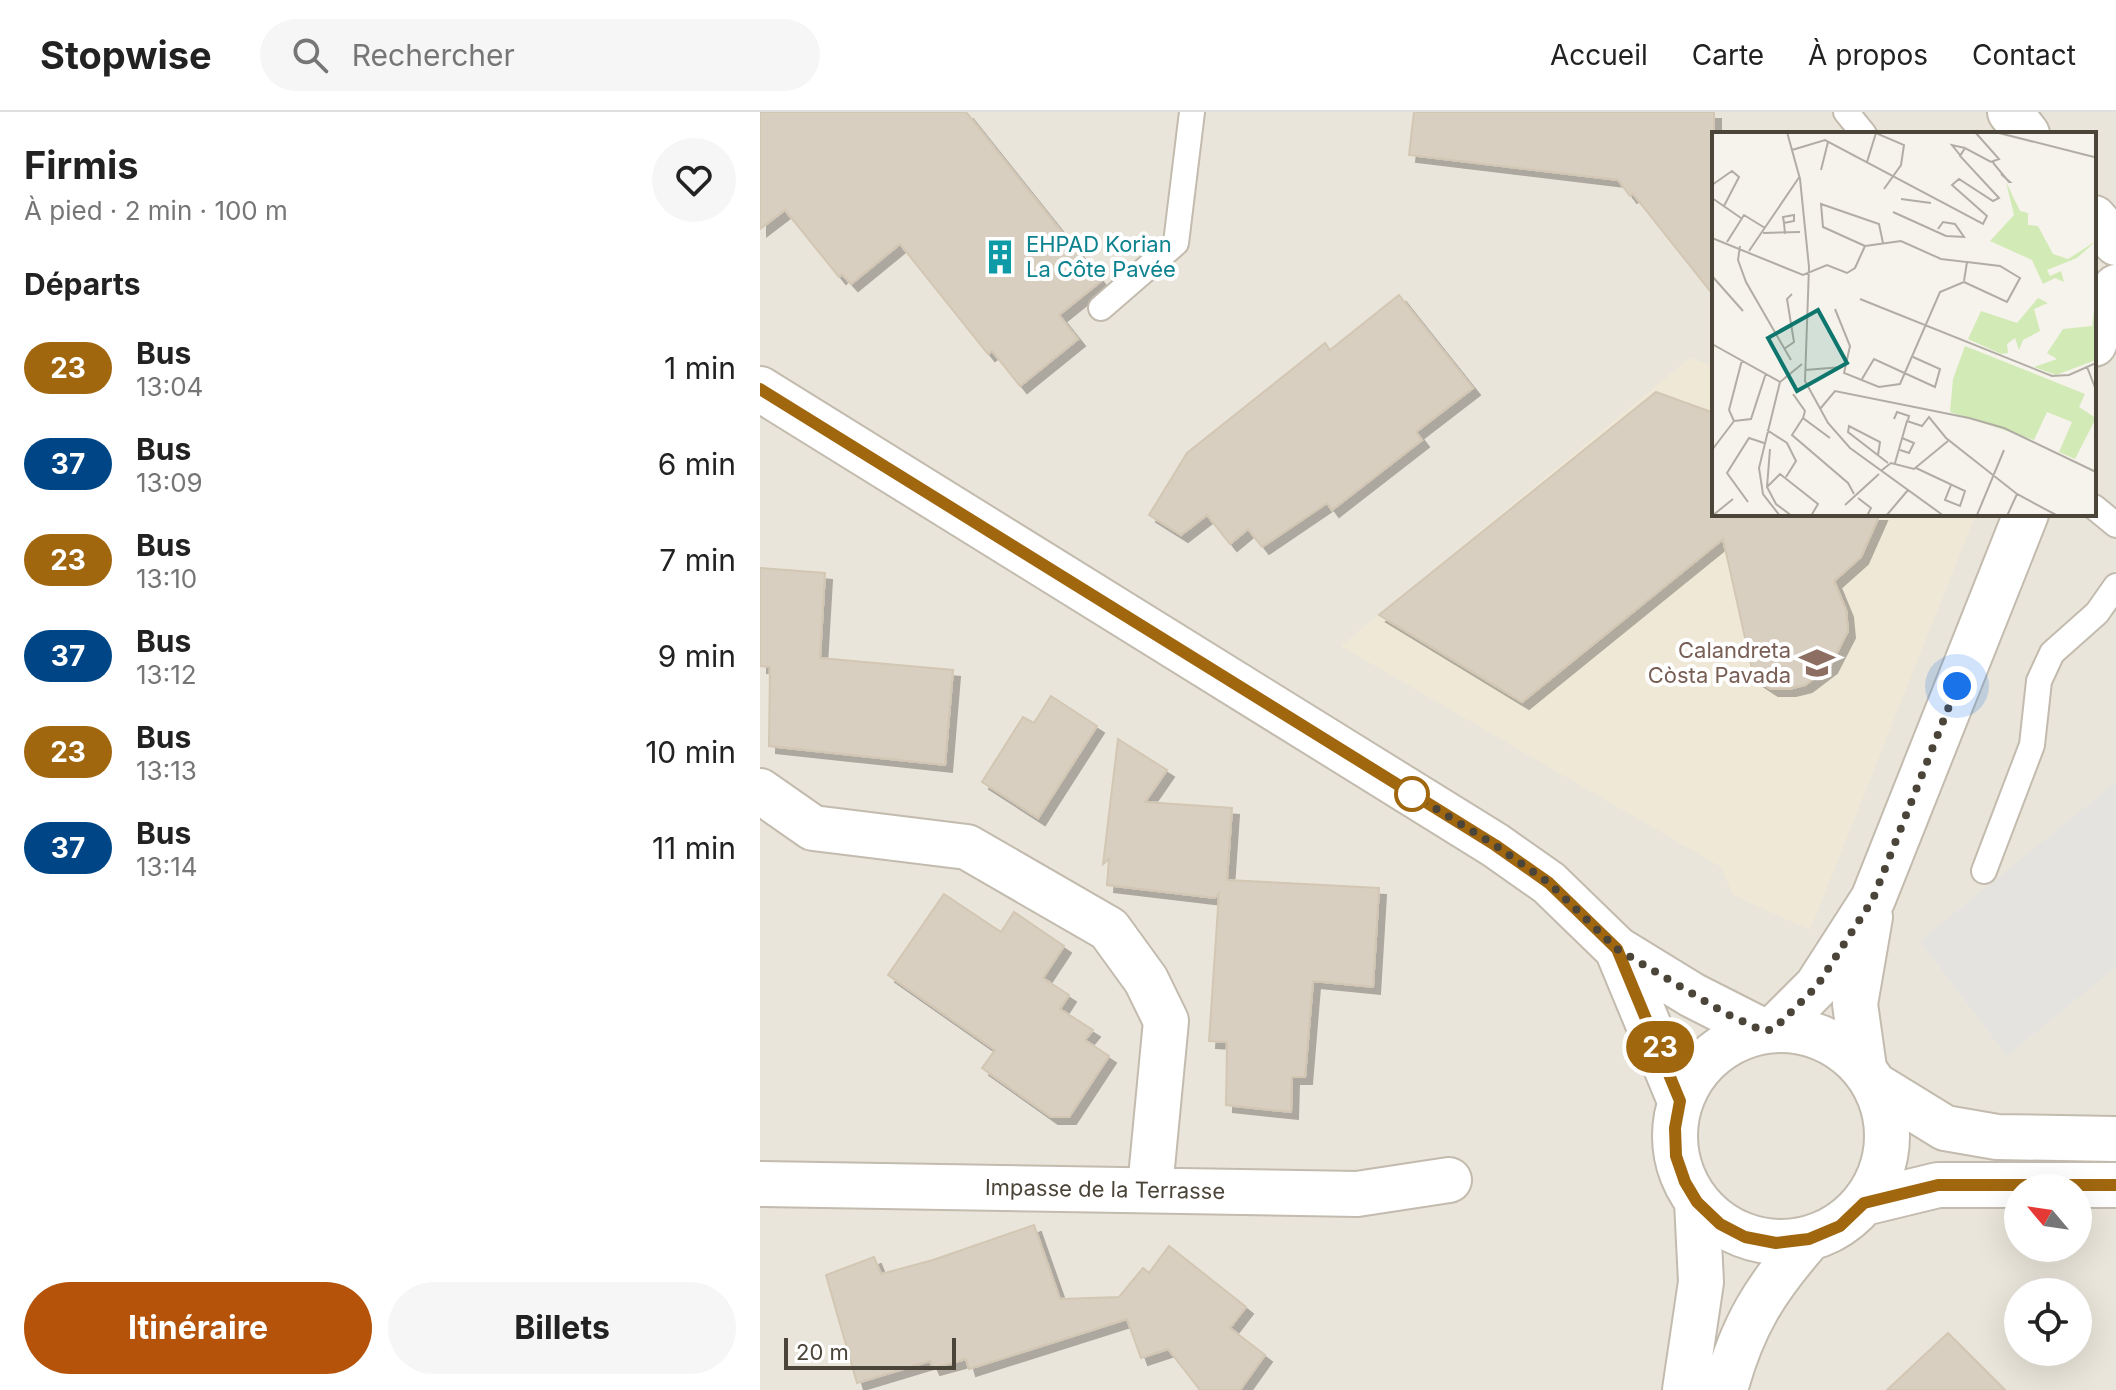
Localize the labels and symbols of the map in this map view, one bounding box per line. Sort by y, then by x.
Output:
inset map [1712,132,2096,516]
place label: EHPAD Korian La Côte Pavée [1026,231,1176,282]
building icon: EHPAD Korian La Côte Pavée [981,238,1019,276]
place label: Calandreta Còsta Pavada [1648,637,1791,688]
school or university icon: Calandreta Còsta Pavada [1798,644,1836,682]
your location [1937,666,1977,706]
unlabelled marker [1395,777,1429,811]
line badge: 23 [1624,1021,1696,1073]
street label: Impasse de la Terrasse [985,1174,1225,1204]
north arrow [2004,1174,2092,1262]
scale bar [784,1334,956,1370]

